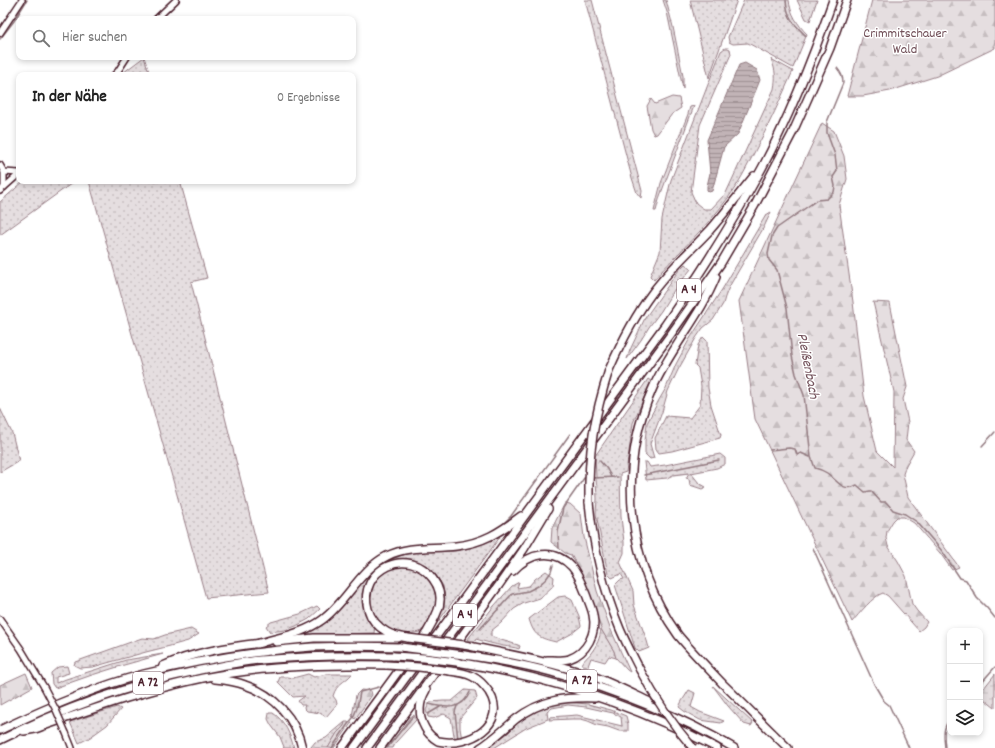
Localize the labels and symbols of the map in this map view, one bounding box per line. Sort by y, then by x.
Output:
park label: Crimmitschauer Wald [863,24,948,60]
road number: A 4 [677,279,701,301]
water label: Pleißenbach [790,331,824,402]
road number: A 4 [453,604,477,626]
road number: A 72 [567,670,597,692]
road number: A 72 [133,672,163,694]

